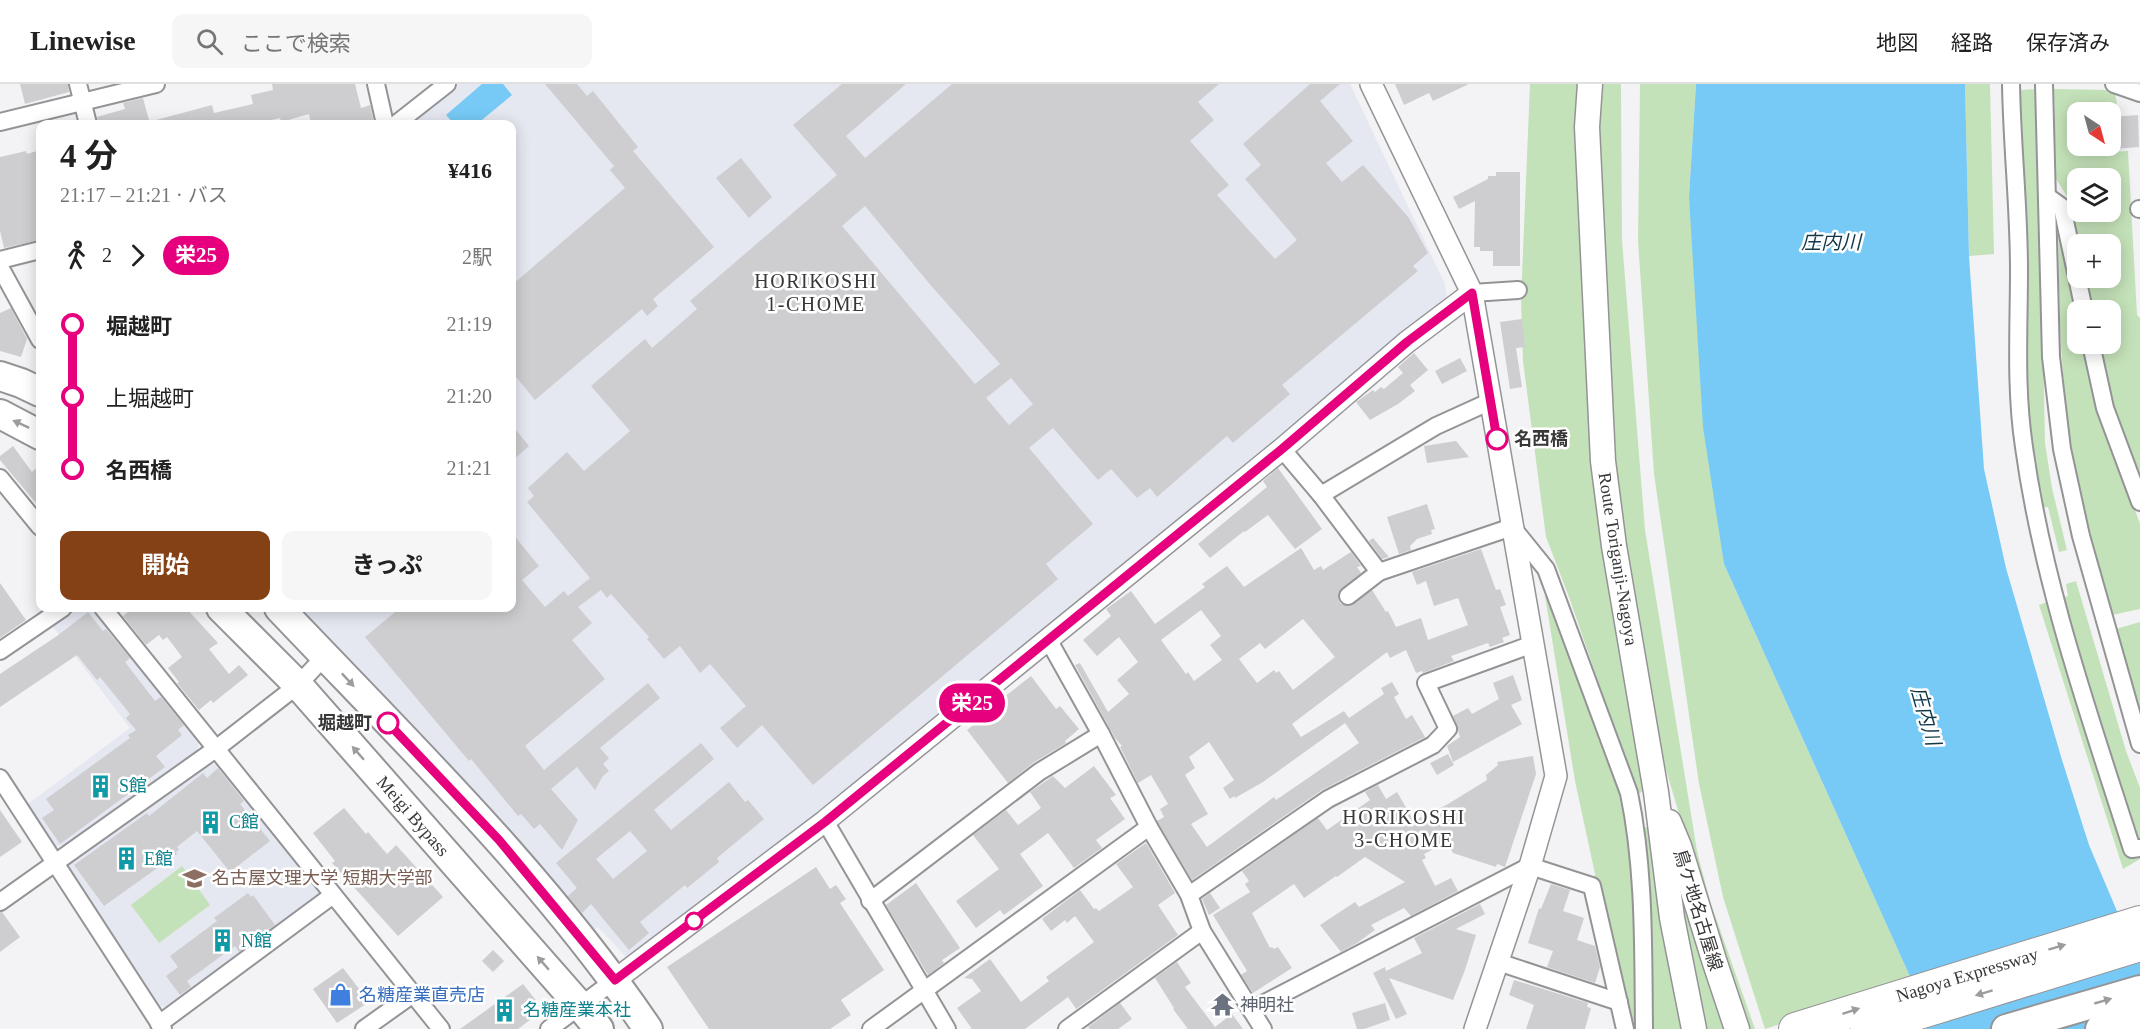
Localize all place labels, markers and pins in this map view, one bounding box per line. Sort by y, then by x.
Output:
marker: 名西橋 [1486,428,1508,450]
place label: 名西橋 [1514,429,1568,449]
marker: 堀越町 [377,712,399,734]
place label: 堀越町 [318,713,372,733]
building icon: S館 [88,773,114,799]
place label: S館 [119,776,147,796]
building icon: C館 [198,809,224,835]
place label: C館 [229,812,259,832]
building icon: E館 [113,846,139,872]
place label: E館 [144,849,173,869]
school or university icon: 名古屋文理大学 短期大学部 [181,865,207,891]
place label: 名古屋文理大学 短期大学部 [212,868,433,888]
unlabelled marker [685,912,703,930]
building icon: N館 [210,928,236,954]
place label: N館 [241,931,272,951]
shop icon: 名糖産業直売店 [328,982,354,1008]
place label: 名糖産業直売店 [359,985,485,1005]
temple icon: 神明社 [1209,992,1235,1018]
place label: 神明社 [1240,995,1294,1015]
building icon: 名糖産業本社 [492,997,518,1023]
place label: 名糖産業本社 [523,1000,631,1020]

